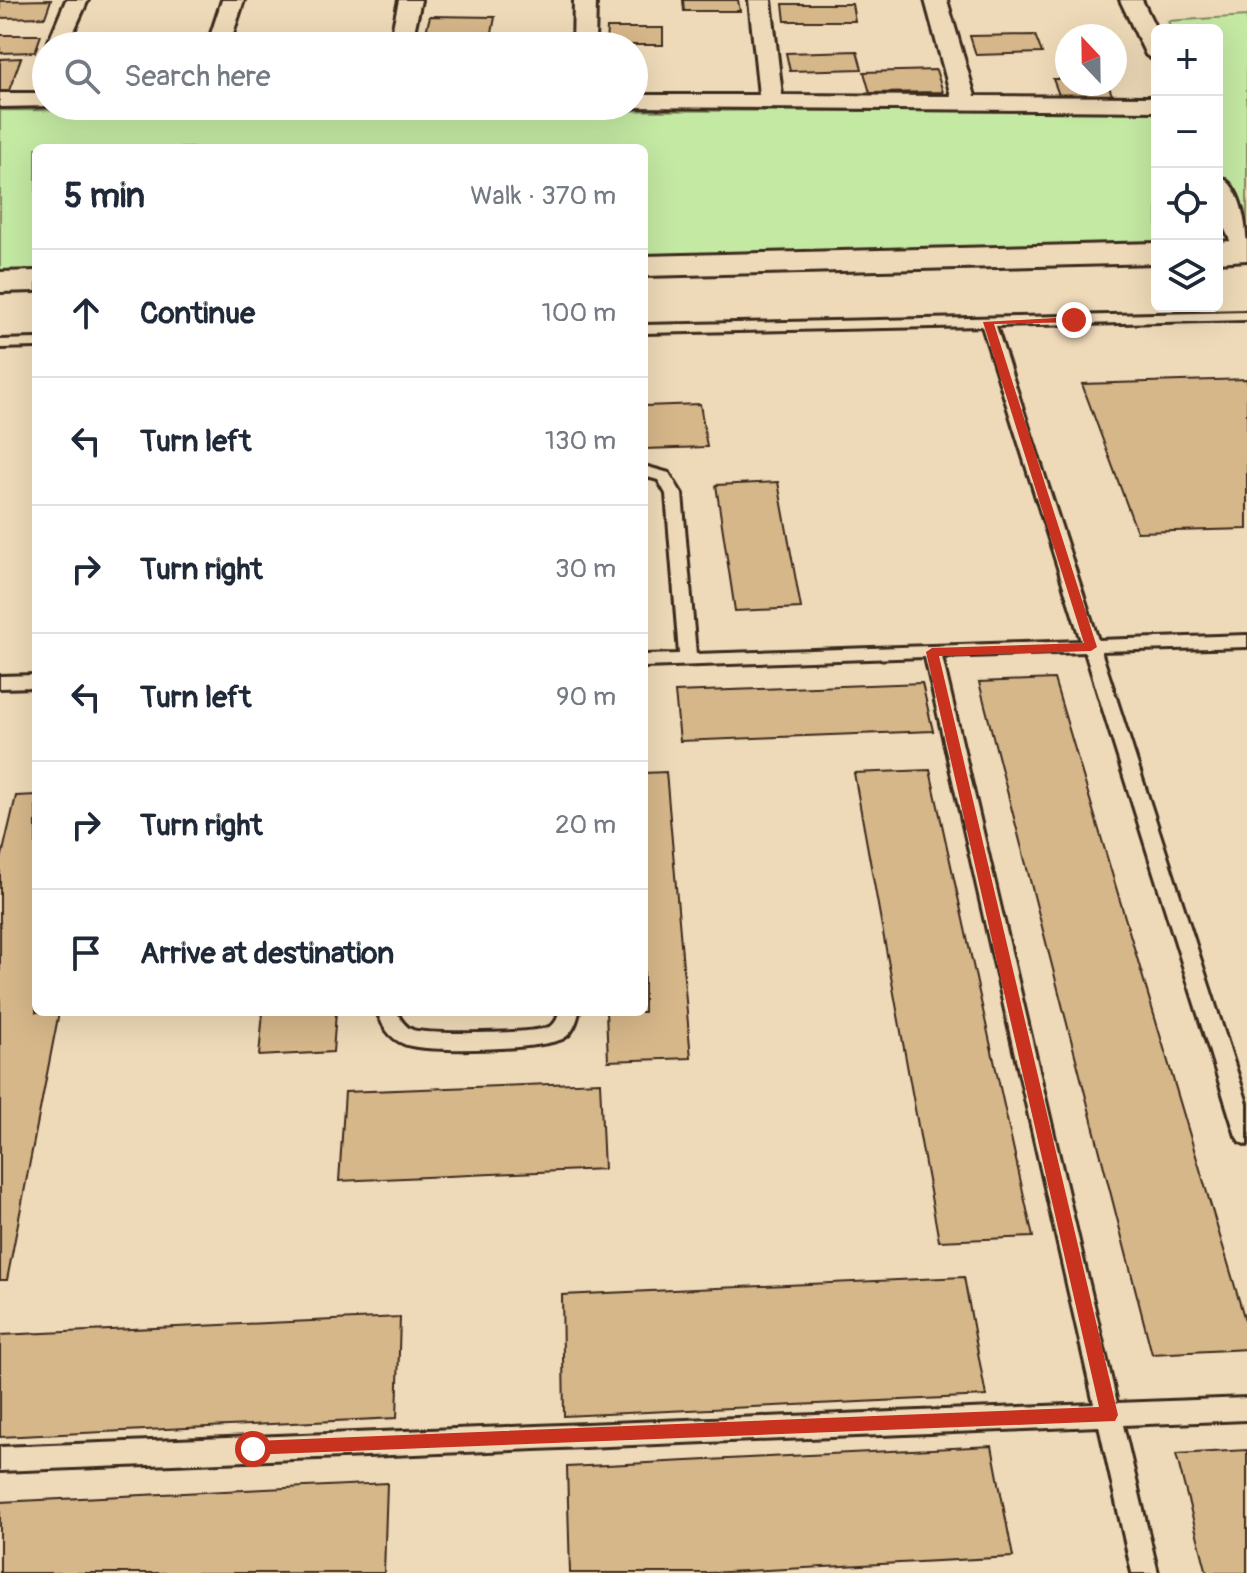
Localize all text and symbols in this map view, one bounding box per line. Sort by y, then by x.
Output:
north arrow [1055,24,1127,96]
map controls [1151,24,1223,312]
button: + [1151,24,1223,96]
search box [32,32,648,120]
icon: search [60,54,104,98]
text: Search here [124,58,271,95]
button: − [1151,96,1223,168]
button: locate [1151,168,1223,240]
text: 5 min [64,175,145,218]
text: Walk · 370 m [470,180,616,212]
button: layers [1151,240,1223,312]
icon: ahead [64,291,108,335]
text: Continue [140,295,255,332]
text: 100 m [542,297,616,329]
route end [1056,302,1092,338]
icon: left [64,419,108,463]
text: Turn left [140,423,251,460]
text: 130 m [545,425,616,457]
icon: right [64,547,108,591]
text: Turn right [140,551,263,588]
text: 30 m [555,553,616,585]
icon: left [64,675,108,719]
text: Turn left [140,679,251,716]
text: 90 m [556,681,616,713]
icon: right [64,803,108,847]
text: Turn right [140,807,263,844]
text: 20 m [555,809,616,841]
icon: arrive [64,931,108,975]
text: Arrive at destination [140,935,394,972]
route start [235,1431,271,1467]

